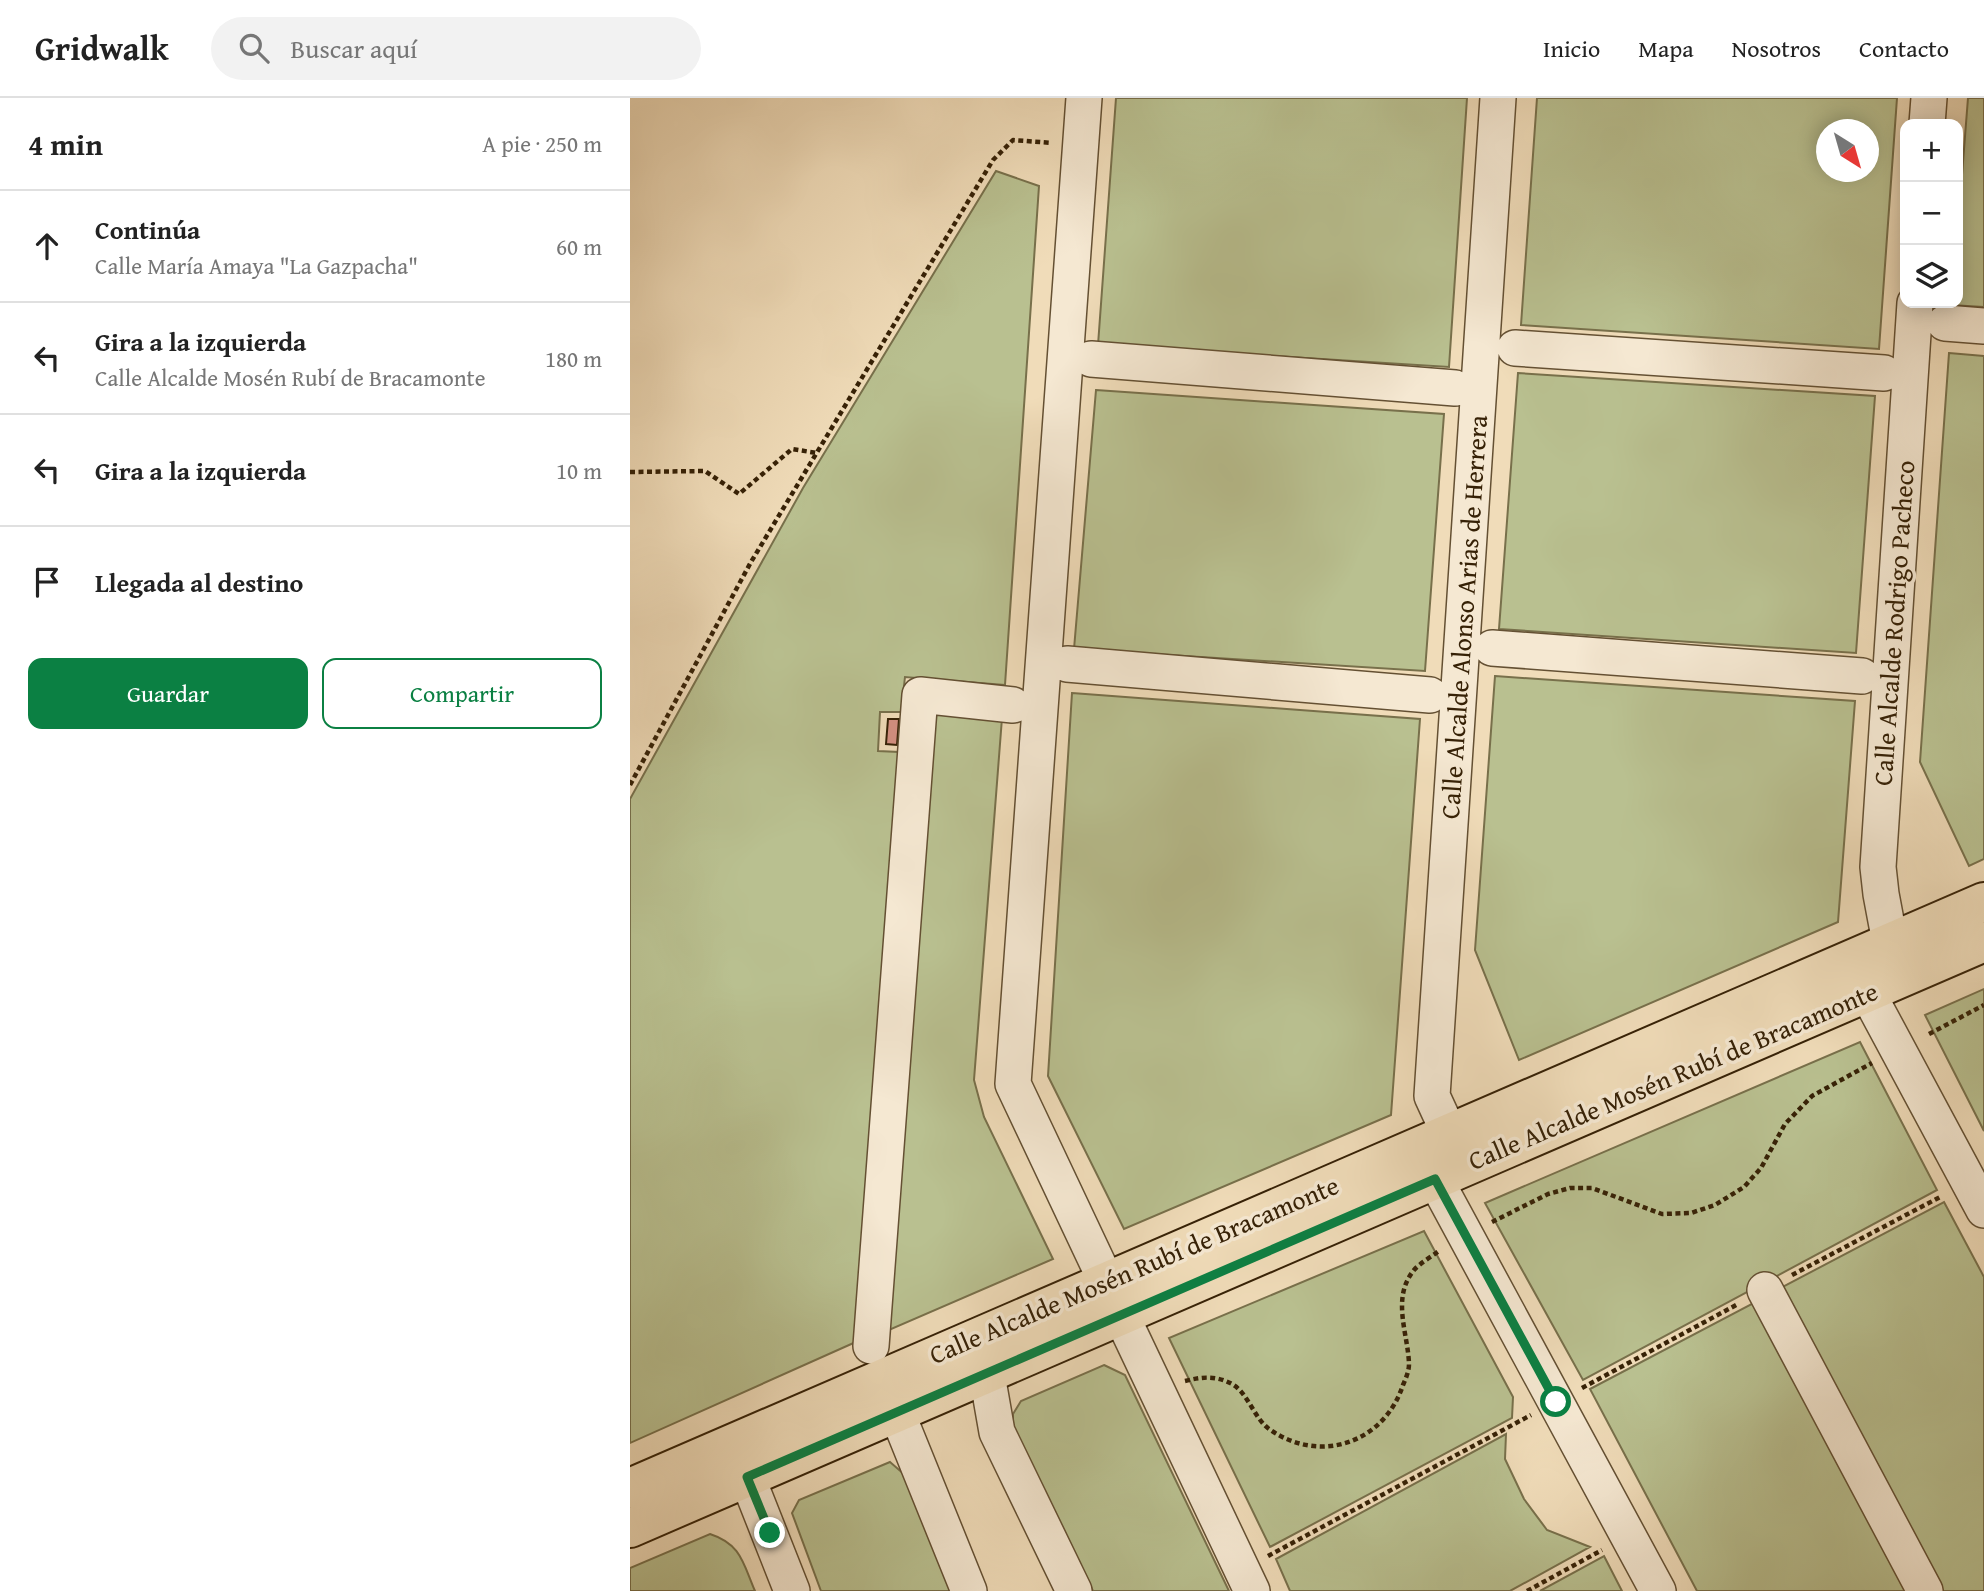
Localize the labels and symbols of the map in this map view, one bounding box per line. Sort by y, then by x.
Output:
north arrow [1816,119,1879,182]
street label: Calle Alcalde Alonso Arias de Herrera [1430,413,1497,820]
street label: Calle Alcalde Rodrigo Pacheco [1863,459,1924,787]
street label: Calle Alcalde Mosén Rubí de Bracamonte [1462,971,1884,1180]
street label: Calle Alcalde Mosén Rubí de Bracamonte [923,1165,1345,1374]
route start [1540,1386,1571,1417]
route end [754,1517,785,1548]

